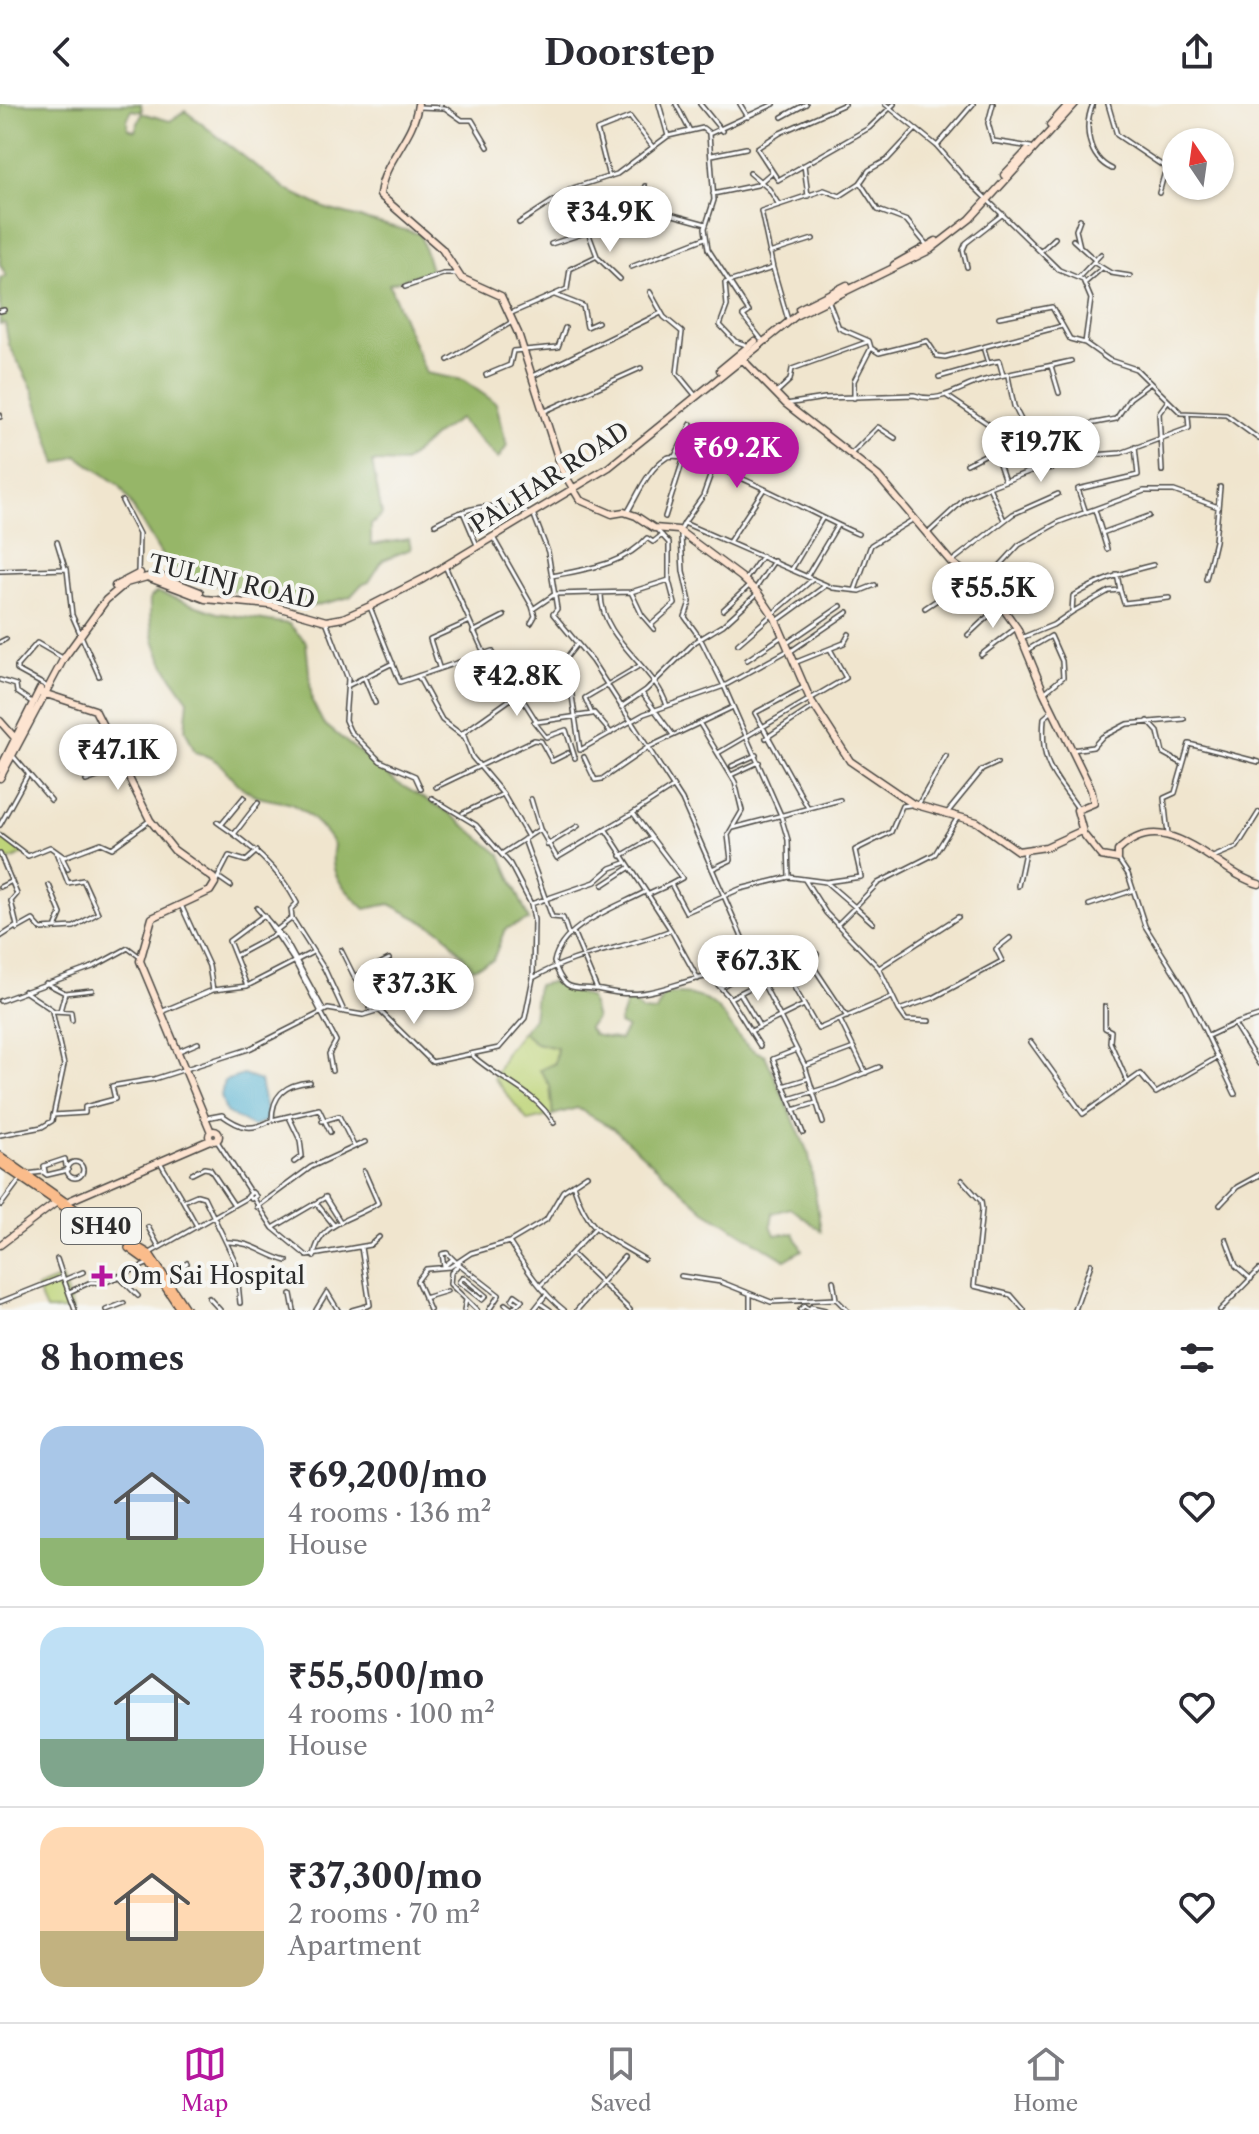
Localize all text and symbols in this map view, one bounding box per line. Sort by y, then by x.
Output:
icon: back [40,30,84,74]
text: Doorstep [544,30,715,74]
icon: share [1175,30,1219,74]
north arrow [1162,128,1234,200]
map controls [1162,128,1234,200]
pin: ₹34.9K [545,186,675,254]
text: ₹34.9K [566,196,654,228]
street label: PALHAR ROAD [465,416,634,540]
pin: ₹19.7K [976,416,1106,484]
pin: ₹69.2K [672,422,802,490]
text: ₹19.7K [1000,426,1082,458]
text: ₹69.2K [693,432,781,464]
street label: TULINJ ROAD [146,548,318,615]
pin: ₹55.5K [928,562,1058,630]
text: ₹55.5K [950,572,1036,604]
pin: ₹42.8K [452,650,582,718]
text: ₹42.8K [472,660,562,692]
pin: ₹47.1K [53,724,183,792]
text: ₹47.1K [77,734,159,766]
pin: ₹67.3K [693,935,823,1003]
text: ₹67.3K [716,945,800,977]
pin: ₹37.3K [349,958,479,1026]
text: ₹37.3K [372,968,456,1000]
road number: SH40 [61,1208,141,1244]
place label: Om Sai Hospital [120,1261,305,1290]
marker: Om Sai Hospital [91,1265,113,1287]
icon: filters [1175,1336,1219,1380]
text: 8 homes [40,1337,184,1379]
text: ₹69,200/mo [288,1454,487,1496]
icon: home [104,1458,200,1554]
icon: heart [1175,1484,1219,1528]
text: 4 rooms · 136 m² [288,1497,491,1529]
text: House [288,1529,368,1561]
text: ₹55,500/mo [288,1655,484,1697]
icon: home [104,1659,200,1755]
icon: heart [1175,1685,1219,1729]
text: 4 rooms · 100 m² [288,1698,495,1730]
text: House [288,1730,368,1762]
text: ₹37,300/mo [288,1855,482,1897]
icon: home [104,1859,200,1955]
icon: heart [1175,1885,1219,1929]
text: 2 rooms · 70 m² [288,1898,480,1930]
text: Apartment [288,1930,421,1962]
tab: Map [181,2042,228,2117]
tab: Saved [590,2042,651,2117]
tab: Home [1013,2042,1078,2117]

